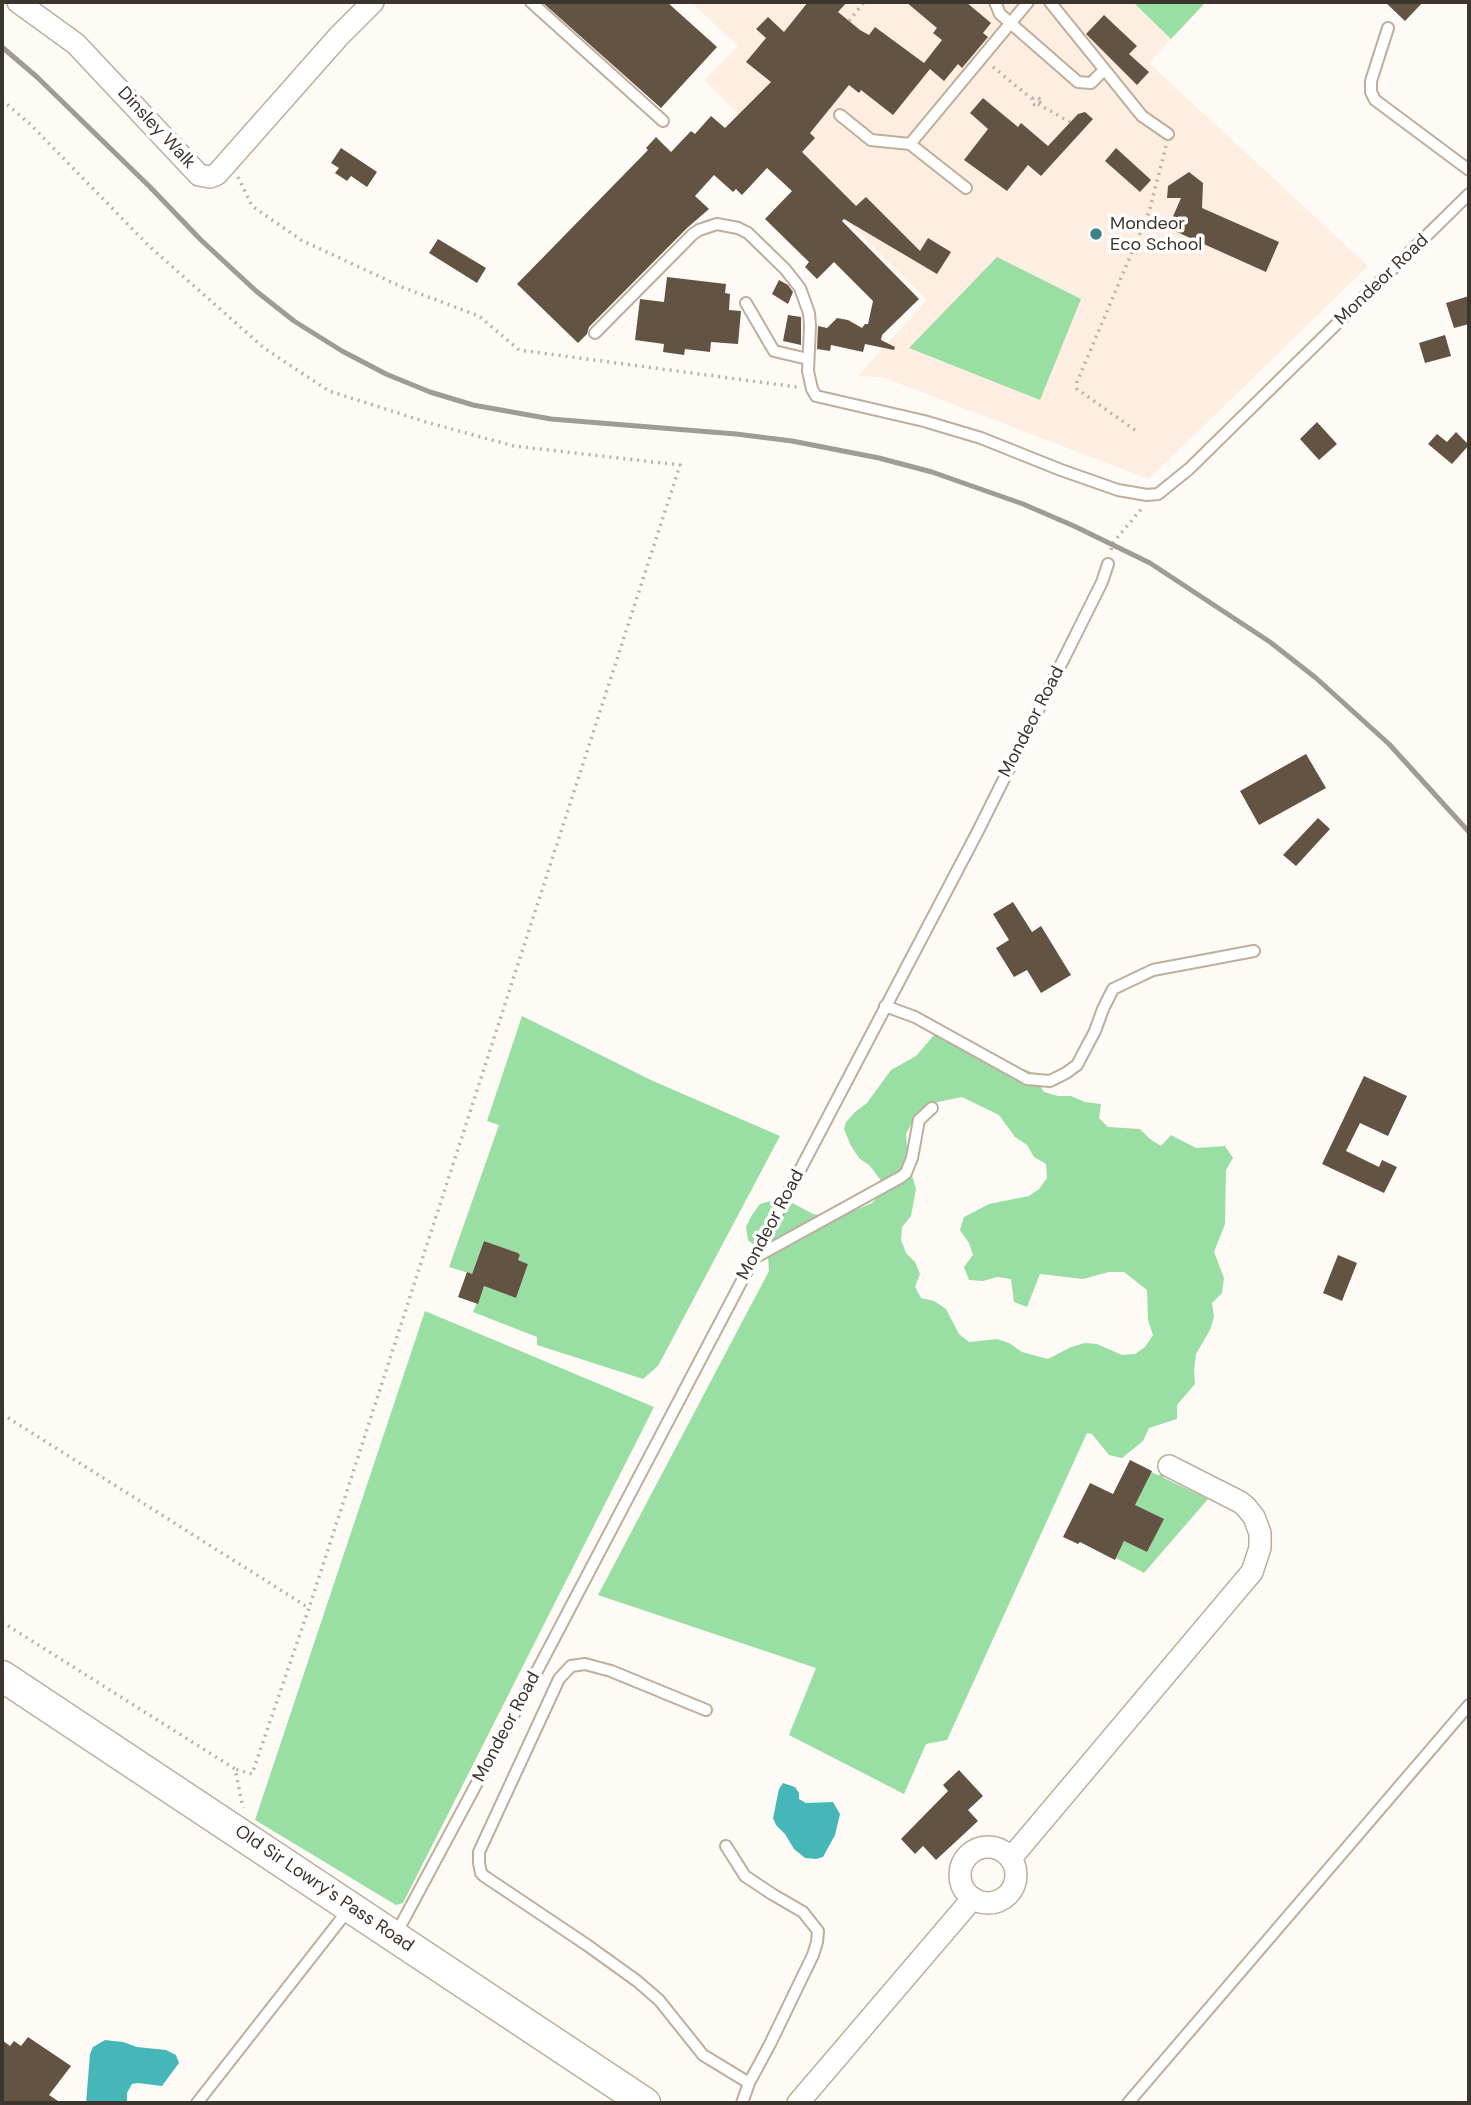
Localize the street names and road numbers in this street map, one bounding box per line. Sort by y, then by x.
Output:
street label: Dinsley Walk [113,83,199,173]
street label: Mondeor Road [1331,230,1433,330]
street label: Mondeor Road [995,663,1069,781]
street label: Mondeor Road [733,1166,809,1284]
street label: Mondeor Road [469,1668,545,1786]
street label: Old Sir Lowry's Pass Road [230,1821,418,1957]

